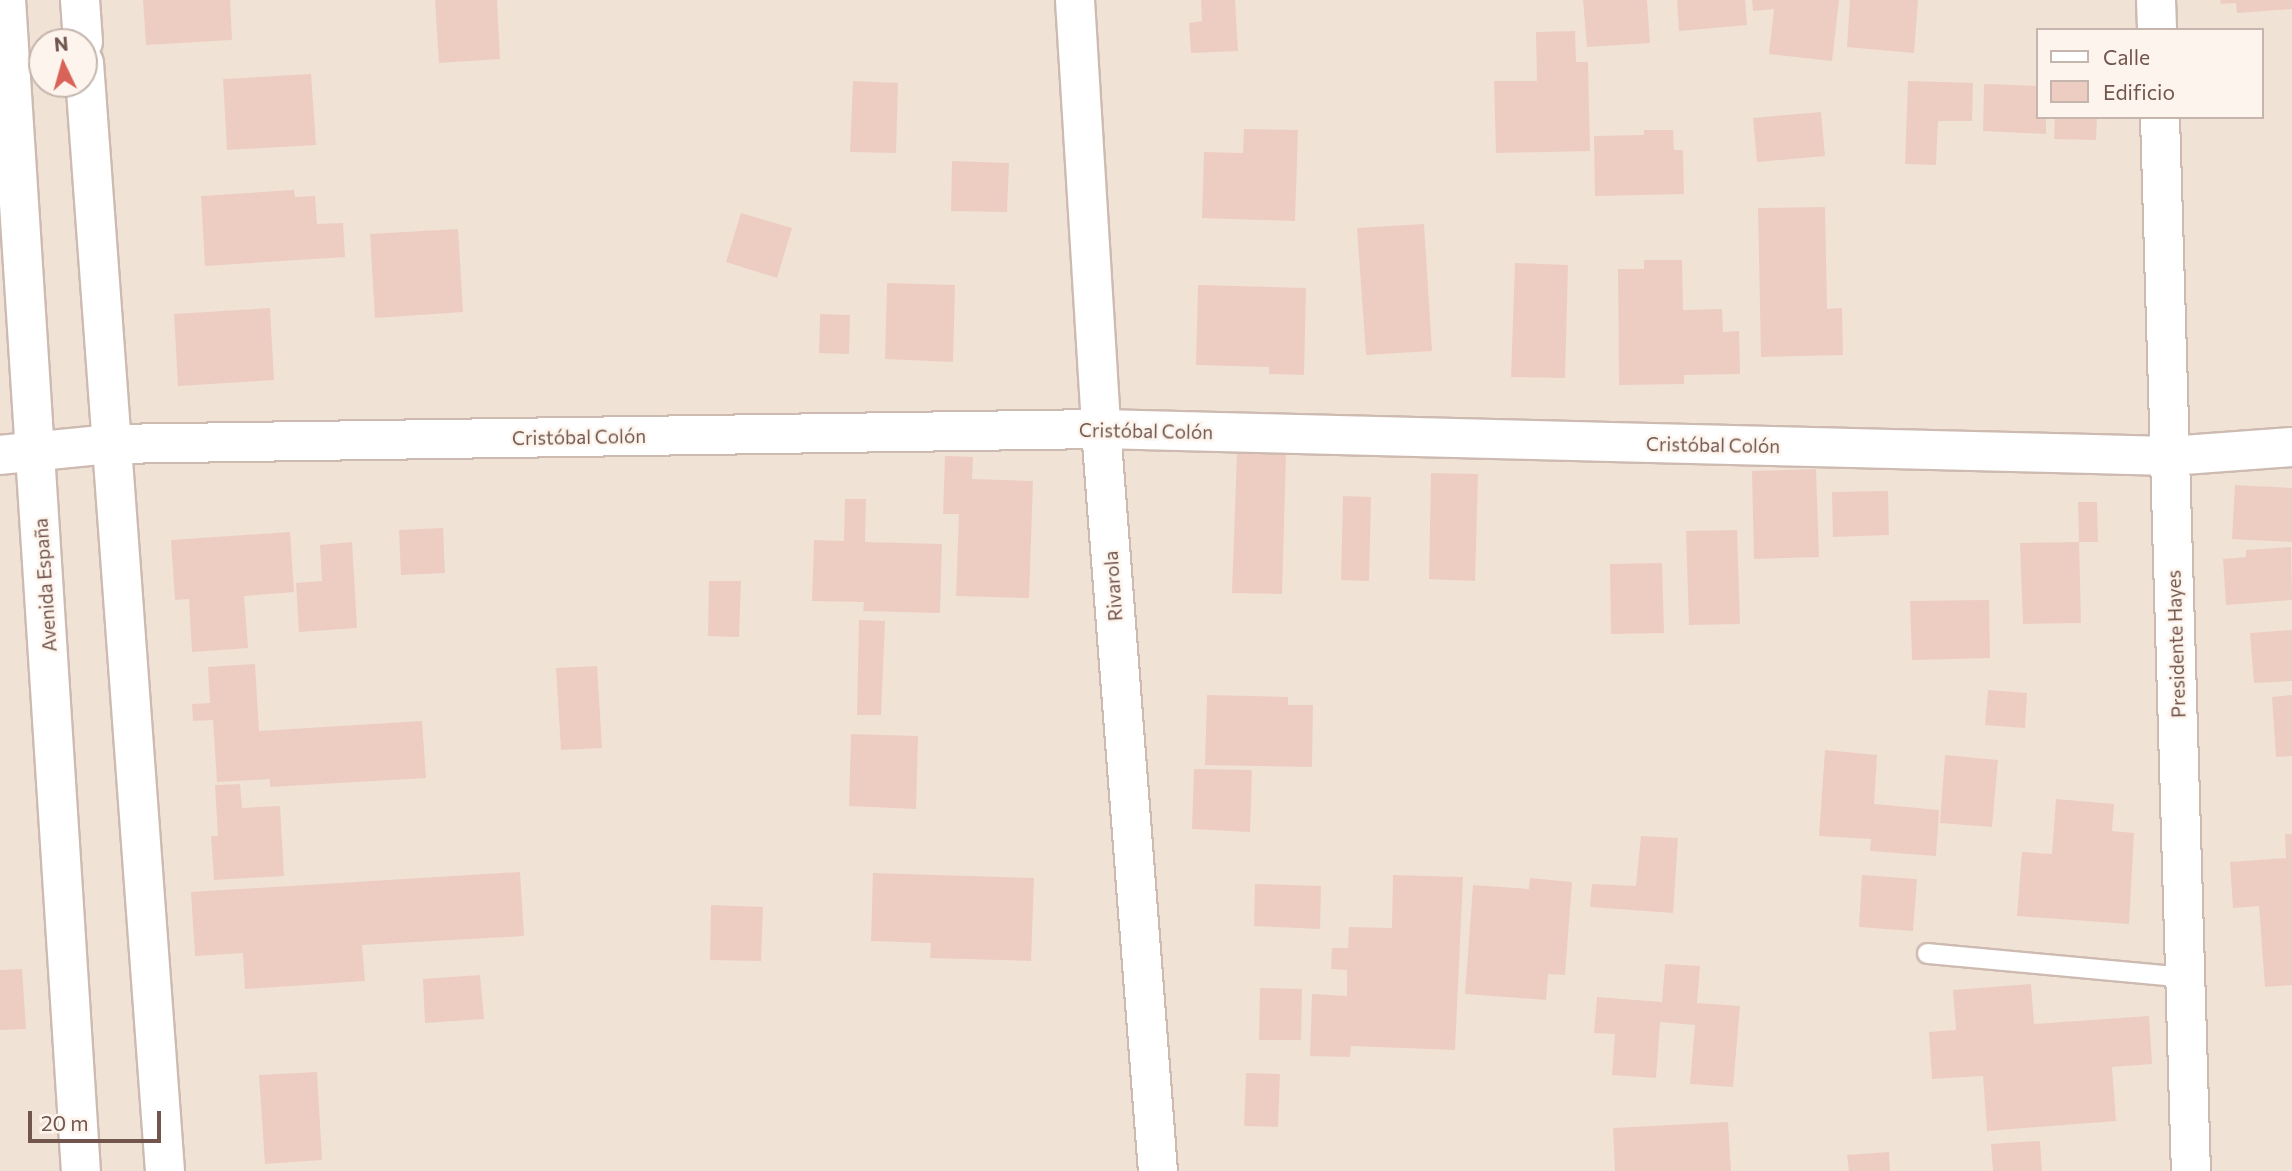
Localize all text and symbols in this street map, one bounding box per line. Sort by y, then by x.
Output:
north arrow [28,28,98,98]
legend [2036,28,2264,119]
text: N [53,31,69,56]
text: Calle [2103,44,2150,69]
text: Edificio [2103,79,2175,104]
street label: Cristóbal Colón [1079,418,1213,444]
street label: Cristóbal Colón [512,424,646,450]
street label: Cristóbal Colón [1646,432,1780,458]
street label: Avenida España [29,517,61,653]
street label: Rivarola [1099,550,1127,622]
street label: Presidente Hayes [2162,570,2190,718]
scale bar [32,1098,164,1142]
text: 20 m [41,1110,89,1135]

